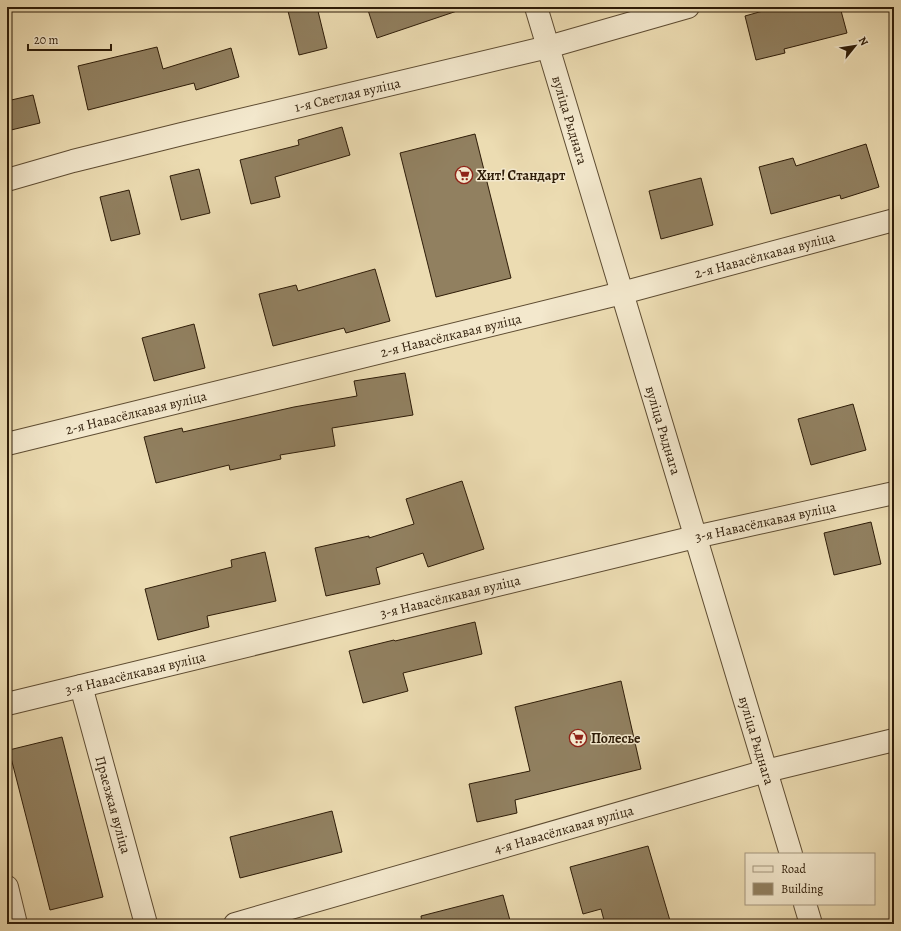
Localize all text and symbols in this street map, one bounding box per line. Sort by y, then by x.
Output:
scale bar [28,26,111,52]
north arrow [835,26,875,66]
text: 20 m [34,32,58,48]
text: N [855,34,872,48]
street label: 1-я Светлая вуліца [293,73,403,116]
street label: вуліца Рыднага [548,73,592,167]
supermarket icon: Хит! Стандарт [454,165,474,185]
place label: Хит! Стандарт [477,166,566,185]
street label: 2-я Навасёлкавая вуліца [692,227,838,283]
street label: 2-я Навасёлкавая вуліца [378,308,524,362]
street label: вуліца Рыднага [641,384,686,477]
street label: 2-я Навасёлкавая вуліца [64,386,209,439]
street label: 3-я Навасёлкавая вуліца [693,497,838,546]
street label: 3-я Навасёлкавая вуліца [378,570,523,623]
street label: 3-я Навасёлкавая вуліца [63,647,208,699]
street label: вуліца Рыднага [735,694,779,788]
supermarket icon: Полесье [568,728,588,748]
place label: Полесье [591,729,641,748]
street label: Праезжая вуліца [91,754,136,856]
street label: 4-я Навасёлкавая вуліца [492,800,636,858]
legend [745,853,875,905]
text: Road [781,861,807,877]
text: Building [781,881,823,897]

